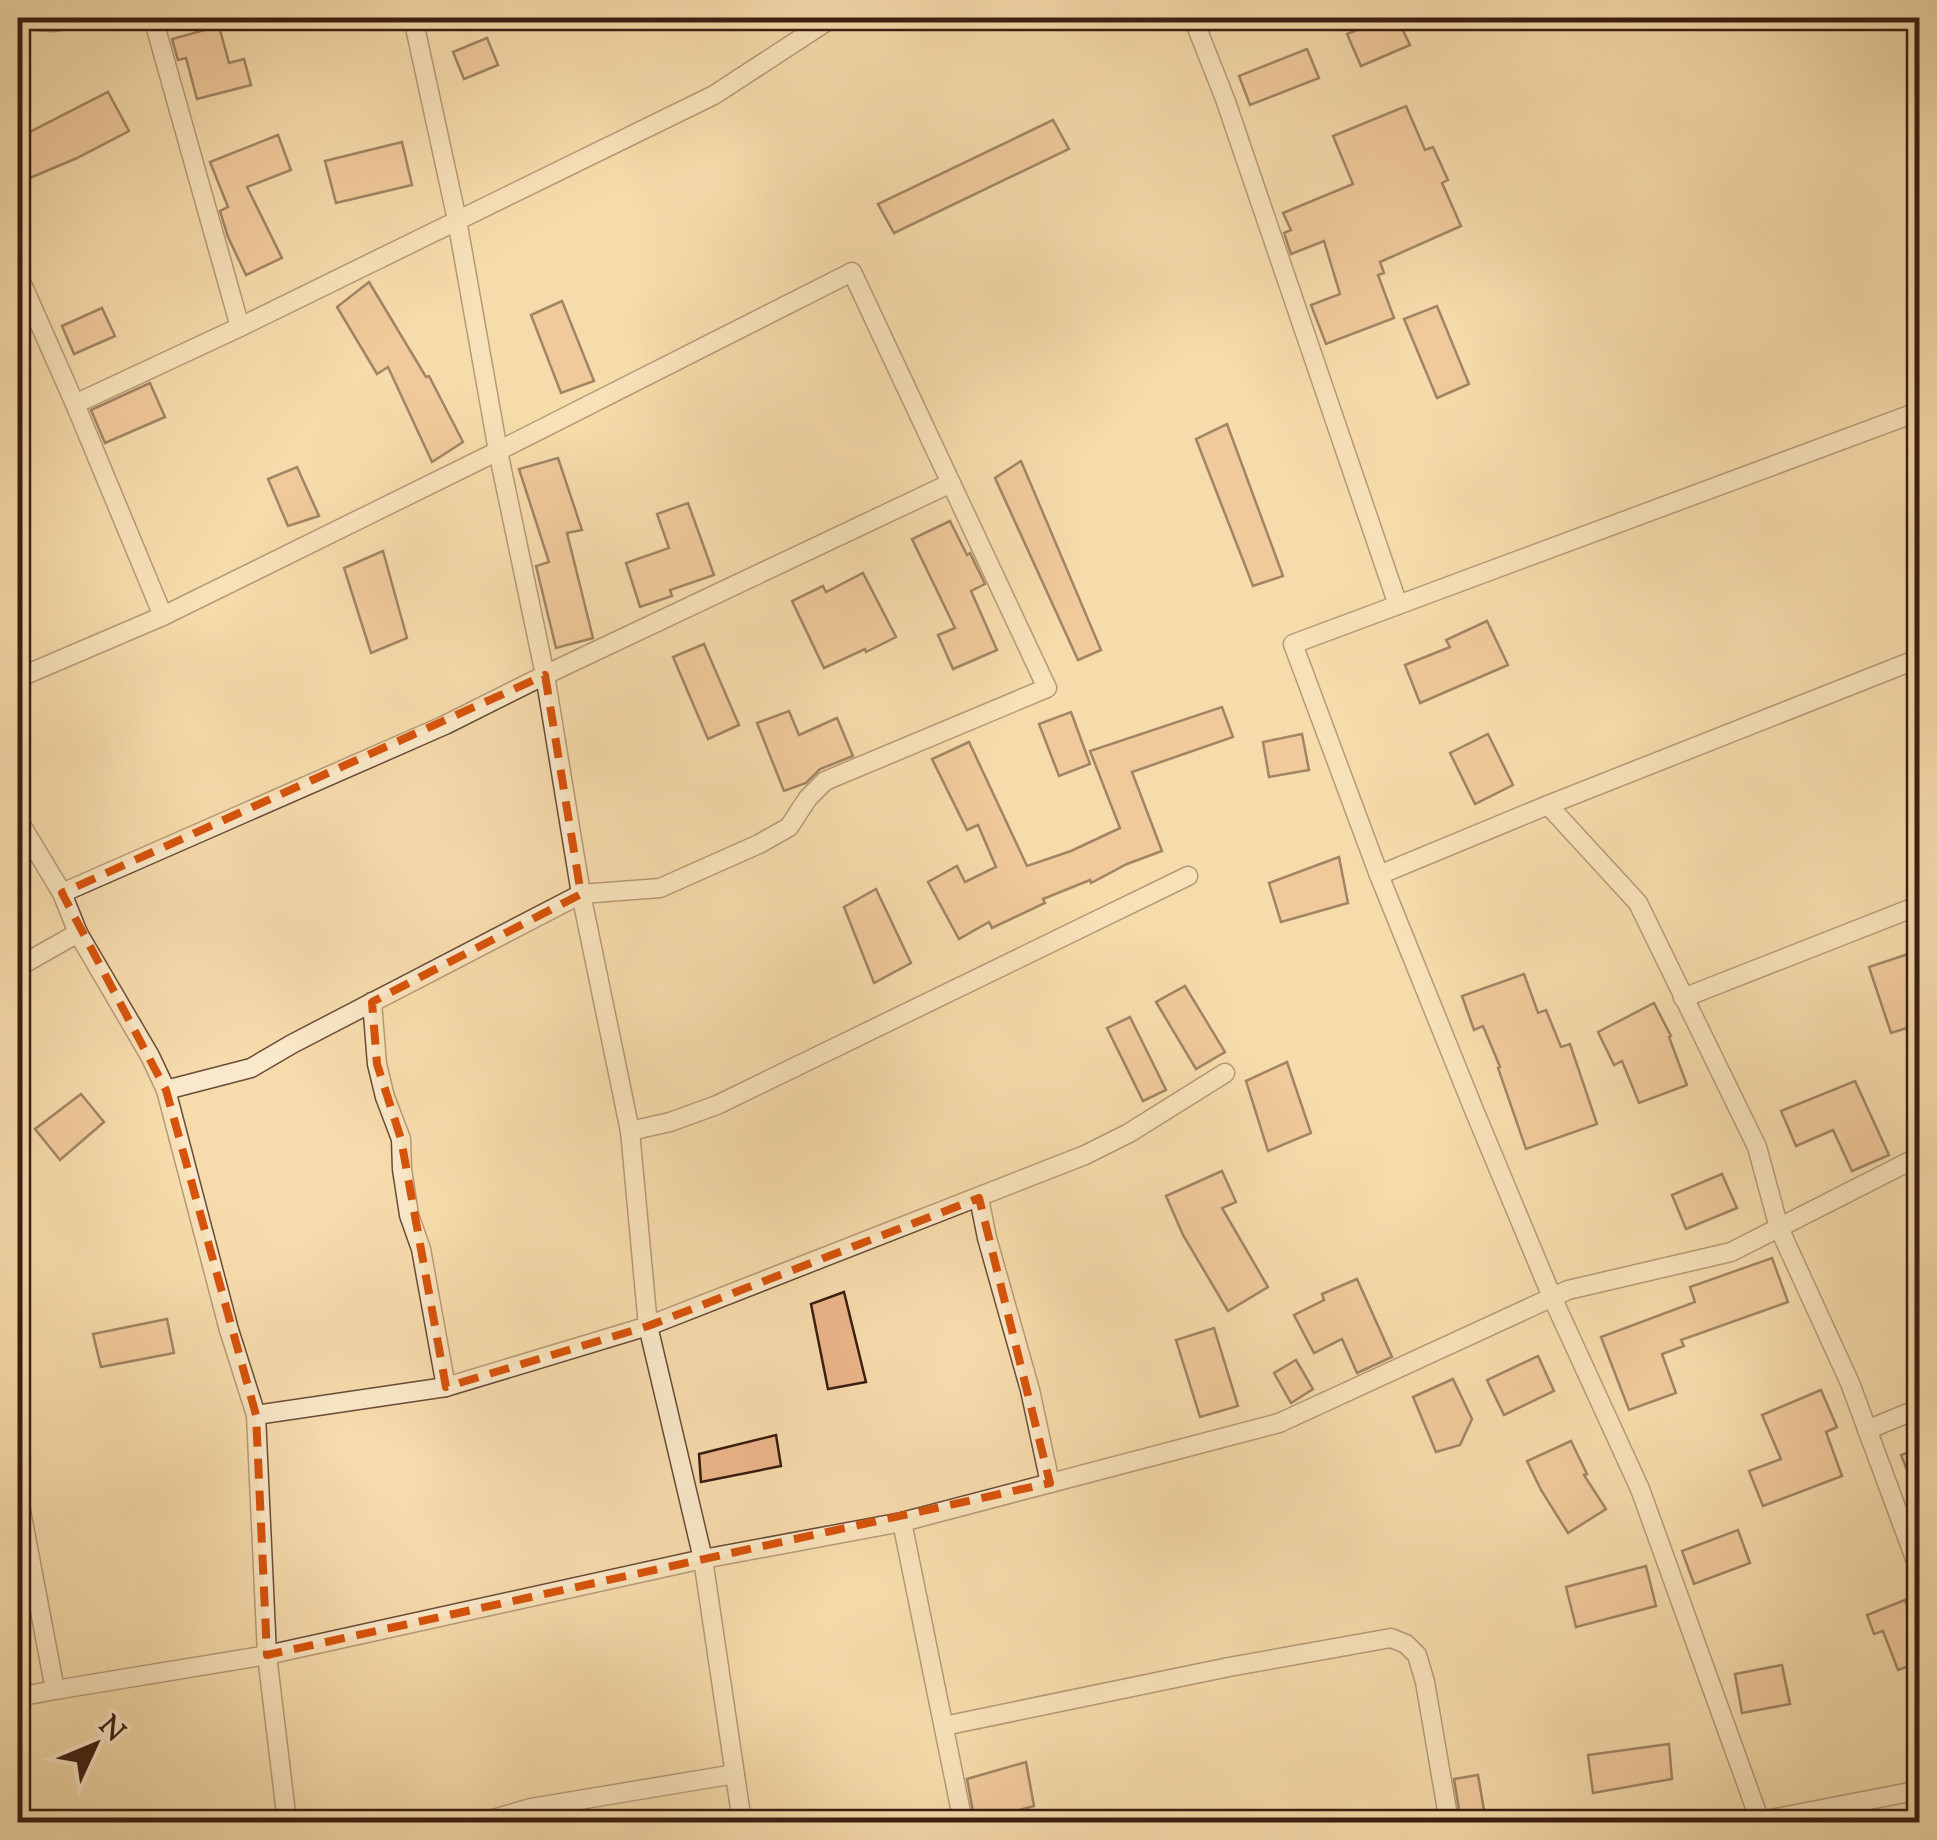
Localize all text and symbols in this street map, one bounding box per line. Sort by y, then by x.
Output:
north arrow [45,1695,145,1795]
text: N [89,1708,133,1752]

